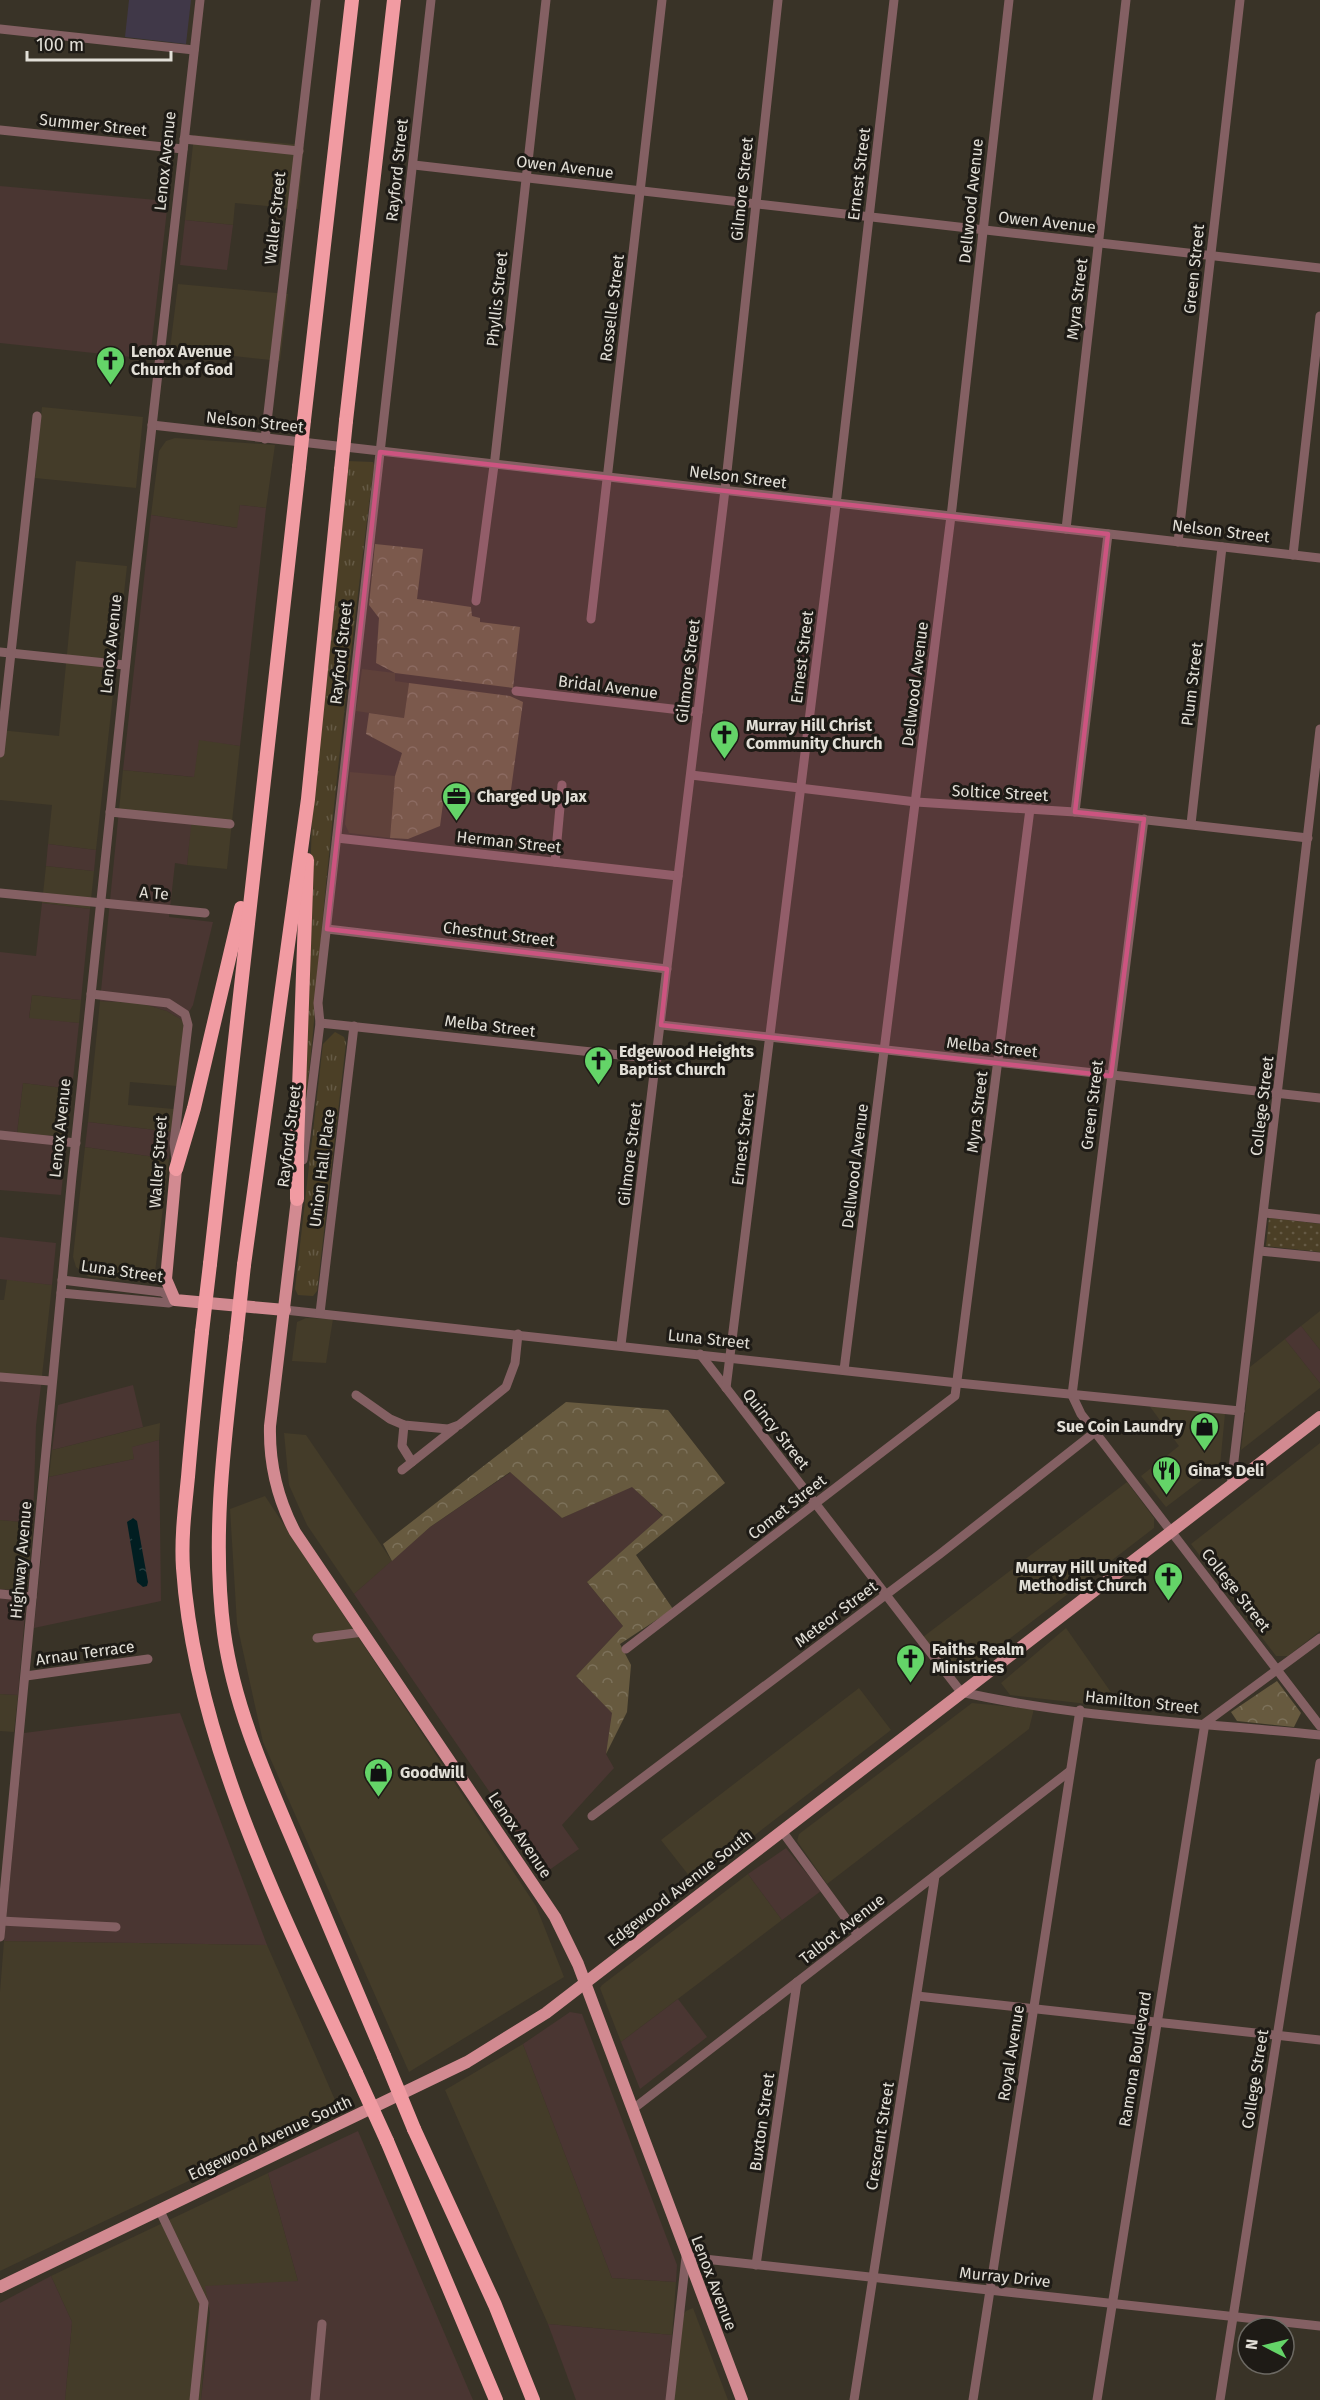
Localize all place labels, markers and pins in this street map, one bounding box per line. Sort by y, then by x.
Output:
place label: Lenox Avenue Church of God [131,342,233,379]
church icon: Lenox Avenue Church of God [94,344,126,386]
place label: Murray Hill Christ Community Church [746,716,883,753]
church icon: Murray Hill Christ Community Church [709,718,741,760]
office icon: Charged Up Jax [440,780,472,822]
place label: Charged Up Jax [477,787,588,806]
place label: Edgewood Heights Baptist Church [619,1042,754,1079]
church icon: Edgewood Heights Baptist Church [582,1044,614,1086]
shop icon: Sue Coin Laundry [1188,1410,1220,1452]
place label: Sue Coin Laundry [1057,1417,1184,1436]
restaurant icon: Gina's Deli [1151,1454,1183,1496]
place label: Gina's Deli [1188,1461,1264,1480]
place label: Murray Hill United Methodist Church [1015,1558,1147,1595]
church icon: Murray Hill United Methodist Church [1152,1560,1184,1602]
place label: Faiths Realm Ministries [932,1640,1024,1677]
church icon: Faiths Realm Ministries [895,1642,927,1684]
shop icon: Goodwill [363,1756,395,1798]
place label: Goodwill [400,1763,465,1782]

